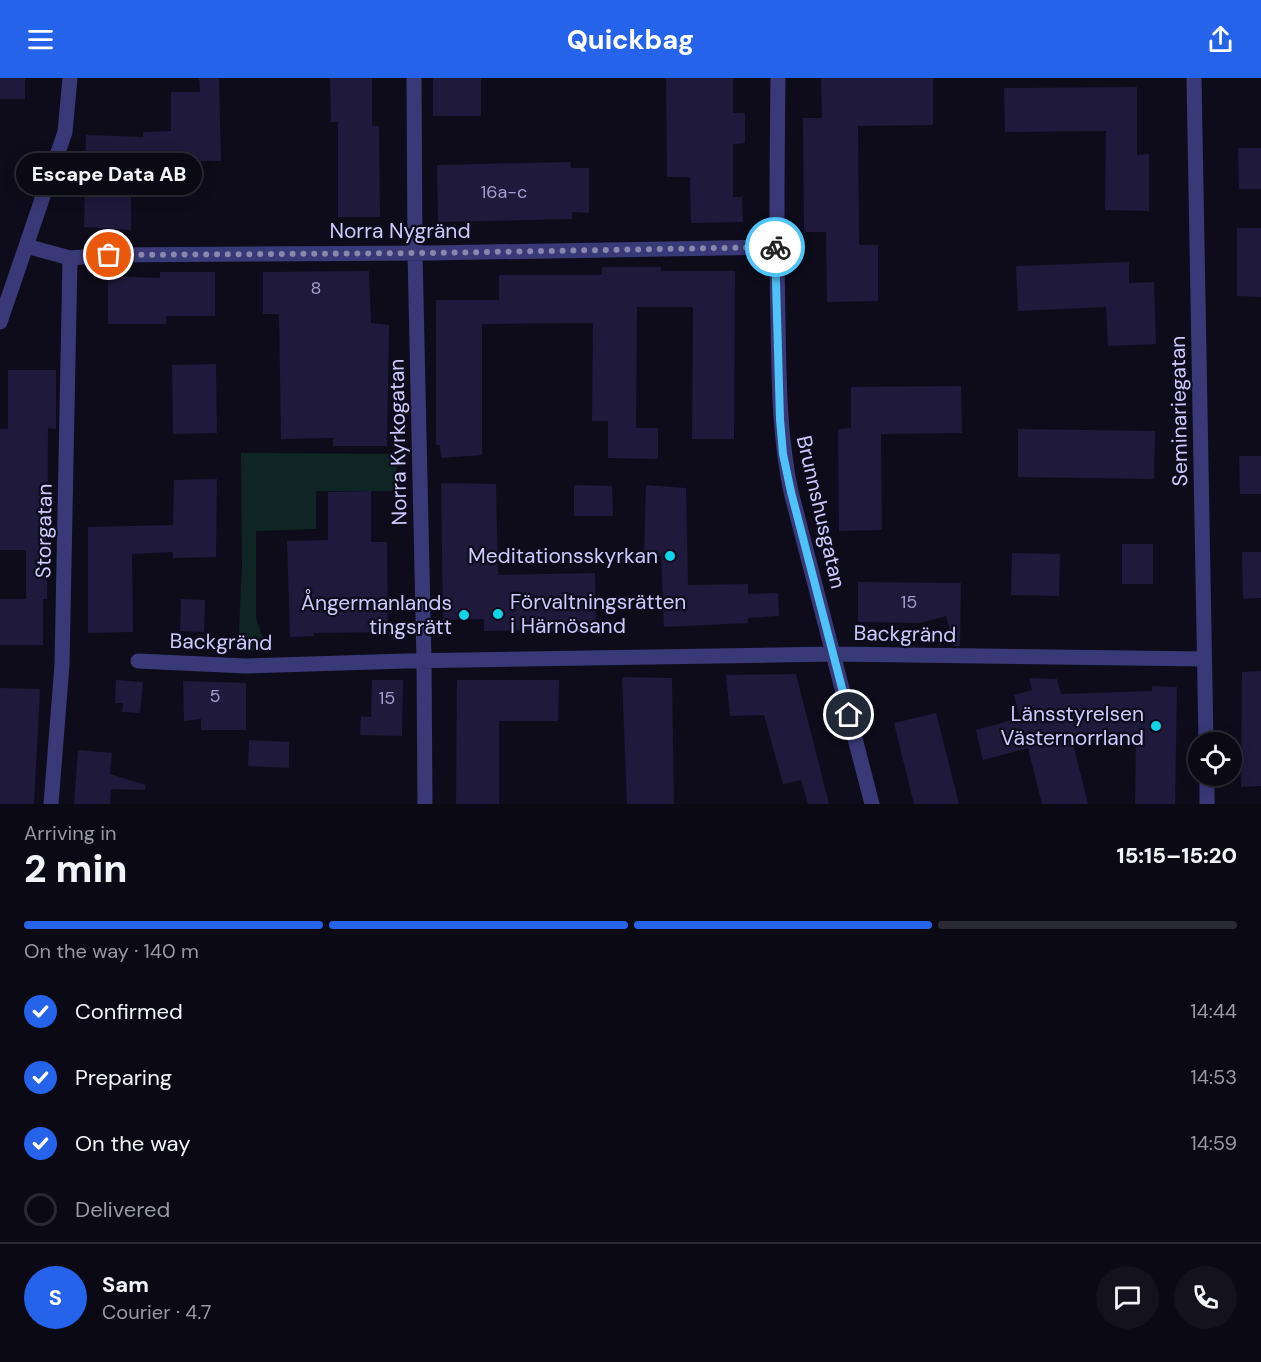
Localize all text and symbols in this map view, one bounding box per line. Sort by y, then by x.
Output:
text: Quickbag [567,22,694,57]
icon: menu [24,23,57,56]
icon: share [1204,23,1237,56]
callout: Escape Data AB [16,153,202,195]
text: Escape Data AB [32,161,186,187]
house number: 16a-c [481,180,527,204]
street label: Norra Nygränd [329,217,471,245]
courier [745,217,805,277]
pin [83,229,134,280]
icon: bike [759,231,792,264]
icon: bag [92,238,125,271]
house number: 8 [311,276,321,300]
street label: Seminariegatan [1164,335,1194,487]
street label: Norra Kyrkogatan [383,358,413,526]
street label: Brunnshusgatan [790,433,852,591]
street label: Storgatan [29,483,59,579]
place label: Meditationsskyrkan [468,542,658,570]
marker: Meditationsskyrkan [663,549,677,563]
place label: Förvaltningsrätten i Härnösand [510,588,686,640]
place label: Ångermanlands tingsrätt [301,589,452,641]
house number: 15 [901,590,917,614]
marker: Förvaltningsrätten i Härnösand [491,607,505,621]
marker: Ångermanlands tingsrätt [457,608,471,622]
street label: Backgränd [853,619,957,649]
street label: Backgränd [169,627,273,657]
house number: 5 [210,684,220,708]
house number: 15 [379,686,395,710]
pin [823,689,874,740]
icon: home [832,698,865,731]
place label: Länsstyrelsen Västernorrland [1001,700,1144,752]
marker: Länsstyrelsen Västernorrland [1149,719,1163,733]
map controls [1188,732,1242,786]
button: locate [1188,732,1242,786]
text: Arriving in [24,820,116,846]
text: 15:15–15:20 [1117,841,1237,870]
text: 2 min [24,843,128,894]
text: On the way · 140 m [24,938,199,964]
icon: check [24,995,57,1028]
text: Confirmed [75,997,183,1026]
text: 14:44 [1190,998,1237,1024]
icon: check [24,1061,57,1094]
text: Preparing [75,1063,172,1092]
text: 14:53 [1191,1064,1237,1090]
icon: check [24,1127,57,1160]
text: On the way [75,1129,190,1158]
text: 14:59 [1190,1130,1237,1156]
text: Delivered [75,1195,170,1224]
button: chat [1096,1266,1159,1329]
button: phone [1174,1266,1237,1329]
text: Sam [102,1270,149,1299]
text: S [49,1283,62,1312]
text: Courier · 4.7 [102,1299,211,1325]

